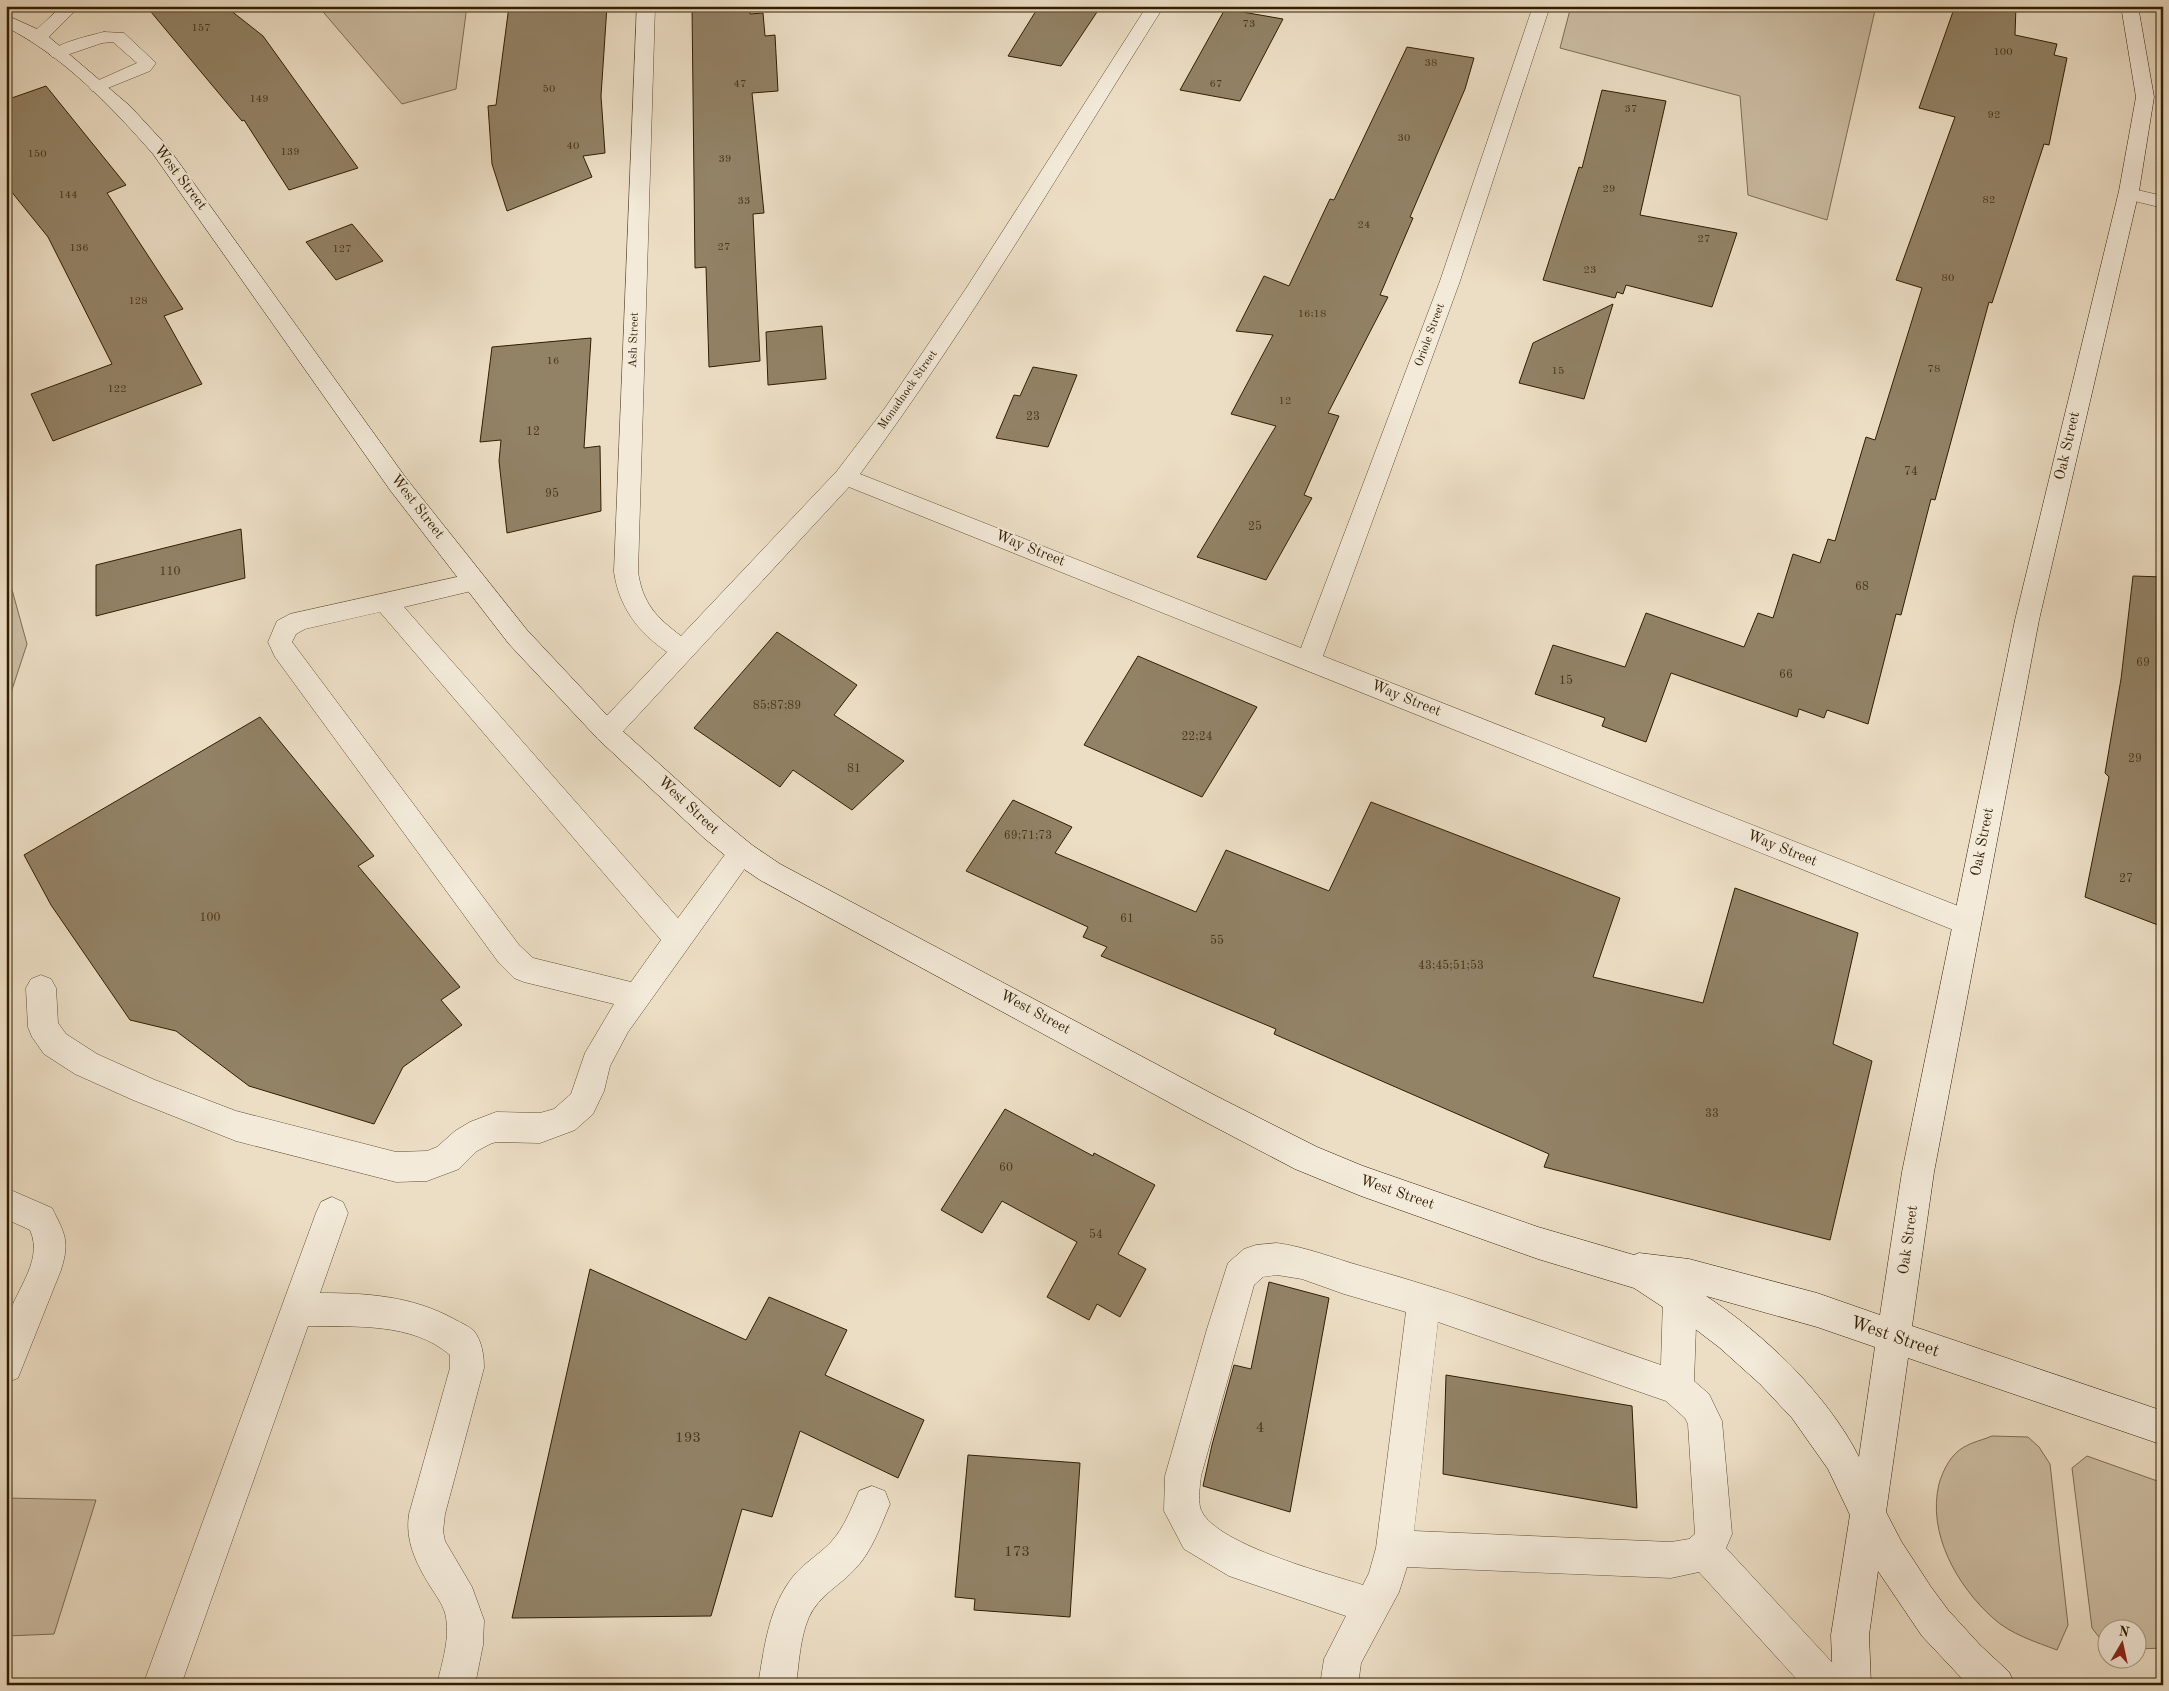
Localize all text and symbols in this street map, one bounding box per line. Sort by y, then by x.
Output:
house number: 73 [1243,19,1255,30]
house number: 157 [191,23,211,34]
house number: 100 [1993,47,2013,58]
house number: 38 [1425,58,1437,69]
house number: 47 [734,79,746,90]
house number: 67 [1210,79,1222,90]
house number: 50 [543,84,555,95]
house number: 149 [249,94,269,105]
house number: 37 [1625,104,1637,115]
house number: 92 [1988,110,2000,121]
house number: 30 [1398,133,1410,144]
house number: 40 [567,141,579,152]
street label: West Street [151,143,209,213]
house number: 139 [280,147,300,158]
house number: 150 [27,149,47,160]
house number: 39 [719,154,731,165]
house number: 29 [1603,184,1615,195]
house number: 144 [58,190,78,201]
house number: 82 [1983,195,1995,206]
house number: 33 [738,196,750,207]
house number: 24 [1358,220,1370,231]
house number: 27 [1698,234,1710,245]
house number: 27 [718,242,730,253]
house number: 136 [69,243,89,254]
house number: 127 [332,244,352,255]
house number: 23 [1584,265,1596,276]
house number: 80 [1942,273,1954,284]
house number: 128 [128,296,148,307]
street label: Oriole Street [1413,302,1447,368]
house number: 16;18 [1298,309,1326,320]
street label: Ash Street [627,312,641,368]
street label: Monadnock Street [876,348,940,432]
house number: 16 [547,356,559,367]
house number: 78 [1928,364,1940,375]
house number: 15 [1552,366,1564,377]
house number: 122 [107,384,127,395]
house number: 12 [1279,396,1291,407]
street label: Oak Street [2053,410,2083,482]
house number: 23 [1026,411,1040,423]
house number: 12 [526,426,540,438]
house number: 74 [1904,466,1918,478]
street label: West Street [387,472,447,542]
house number: 95 [545,487,559,500]
house number: 25 [1248,520,1262,533]
street label: Way Street [993,528,1067,570]
house number: 110 [160,566,180,578]
house number: 68 [1855,581,1869,593]
house number: 69 [2136,657,2150,669]
house number: 66 [1779,669,1793,681]
house number: 15 [1559,674,1573,687]
street label: Way Street [1369,678,1443,720]
house number: 85;87;89 [753,699,801,712]
house number: 22;24 [1181,731,1213,743]
house number: 29 [2128,753,2142,765]
house number: 81 [847,763,861,775]
street label: West Street [655,774,721,838]
street label: Oak Street [1969,806,1997,878]
street label: Way Street [1745,828,1819,870]
house number: 69;71;73 [1004,830,1052,842]
house number: 27 [2119,873,2133,885]
house number: 100 [200,912,220,924]
house number: 61 [1120,913,1134,925]
house number: 55 [1210,934,1224,947]
house number: 43;45;51;53 [1418,959,1484,972]
street label: West Street [997,988,1073,1038]
house number: 33 [1705,1108,1719,1120]
house number: 60 [999,1162,1013,1174]
street label: West Street [1358,1173,1436,1213]
street label: Oak Street [1897,1204,1921,1276]
house number: 54 [1089,1228,1103,1241]
street label: West Street [1848,1313,1942,1361]
house number: 4 [1256,1421,1264,1436]
house number: 193 [675,1431,701,1446]
house number: 173 [1004,1545,1030,1560]
north arrow [2096,1618,2146,1668]
text: N [2117,1624,2131,1640]

